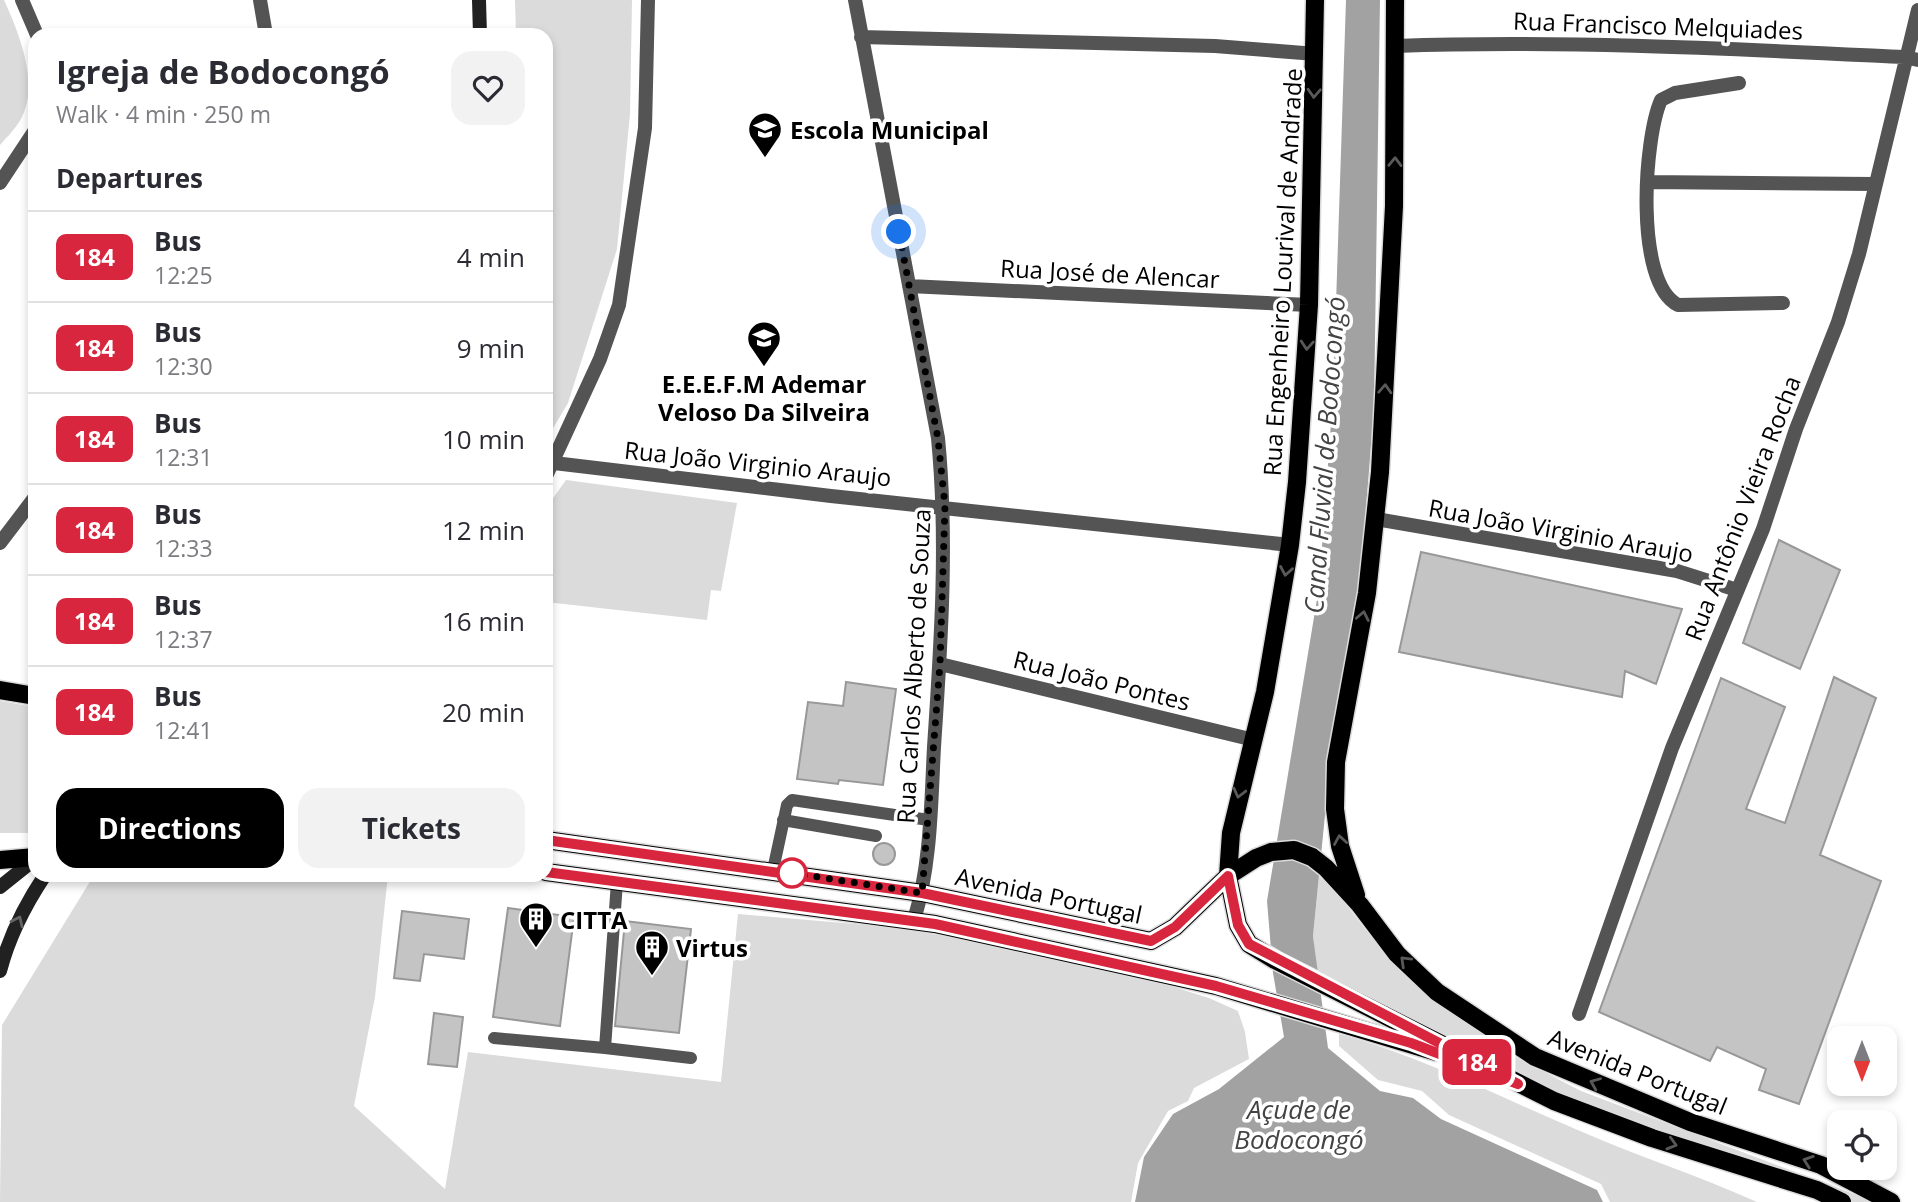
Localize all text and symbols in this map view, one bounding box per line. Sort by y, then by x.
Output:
street label: Rua Francisco Melquiades [1512,3,1804,47]
text: Igreja de Bodocongó [56,49,390,94]
button: heart [451,51,525,125]
street label: Rua Engenheiro Lourival de Andrade [1255,67,1309,477]
one-way arrow [1307,87,1322,98]
text: Walk · 4 min · 250 m [56,98,271,130]
school or university icon: Escola Municipal [746,110,784,159]
place label: Escola Municipal [790,113,989,146]
one-way arrow [1387,156,1402,167]
text: Departures [56,160,203,196]
your location [881,214,916,249]
text: Bus [154,223,201,259]
text: 4 min [457,239,525,275]
text: 184 [74,240,115,273]
street label: Rua José de Alencar [999,251,1221,295]
text: 12:25 [154,259,213,291]
water label: Canal Fluvial de Bodocongó [1295,295,1353,615]
text: Bus [154,314,201,350]
school or university icon: E.E.E.F.M Ademar Veloso Da Silveira [745,319,783,368]
text: 9 min [457,330,525,366]
text: 184 [74,331,115,364]
one-way arrow [1300,339,1315,350]
text: 12:30 [154,350,213,382]
place label: E.E.E.F.M Ademar Veloso Da Silveira [658,367,870,428]
street label: Rua Antônio Vieira Rocha [1676,371,1808,645]
one-way arrow [1377,384,1392,395]
text: Bus [154,405,201,441]
text: 10 min [442,421,525,457]
text: 184 [74,422,115,455]
street label: Rua João Virginio Araujo [623,433,893,493]
text: 12:31 [154,441,213,473]
street label: Rua João Virginio Araujo [1426,490,1696,570]
text: Bus [154,496,201,532]
street label: Rua Carlos Alberto de Souza [888,508,938,824]
text: 12 min [442,512,525,548]
text: 184 [74,513,115,546]
text: 12:33 [154,532,213,564]
one-way arrow [1279,565,1294,577]
text: Bus [154,587,201,623]
text: 16 min [442,603,525,639]
text: 184 [74,604,115,637]
one-way arrow [1355,610,1370,622]
text: 12:37 [154,623,213,655]
street label: Rua João Pontes [1010,642,1194,718]
text: Bus [154,678,201,714]
text: 20 min [442,694,525,730]
text: 184 [74,695,115,728]
text: 12:41 [154,714,213,746]
one-way arrow [1233,787,1247,799]
button: Directions [56,788,284,868]
button: Tickets [298,788,525,868]
one-way arrow [1333,834,1348,846]
unlabelled marker [777,858,807,888]
street label: Avenida Portugal [953,859,1145,931]
building icon: CITTA [517,900,555,949]
place label: CITTA [560,903,628,936]
one-way arrow [10,916,24,928]
building icon: Virtus [633,928,671,977]
place label: Virtus [676,931,748,964]
one-way arrow [1400,957,1413,970]
street label: Avenida Portugal [1544,1020,1732,1122]
north arrow [1827,1026,1897,1096]
map controls [1827,1026,1897,1180]
line badge: 184 [1437,1039,1517,1085]
text: 184 [1456,1045,1498,1078]
one-way arrow [1590,1077,1602,1091]
water label: Açude de Bodocongó [1234,1091,1364,1157]
button: locate [1827,1110,1897,1180]
one-way arrow [1666,1136,1678,1151]
one-way arrow [1803,1155,1815,1169]

